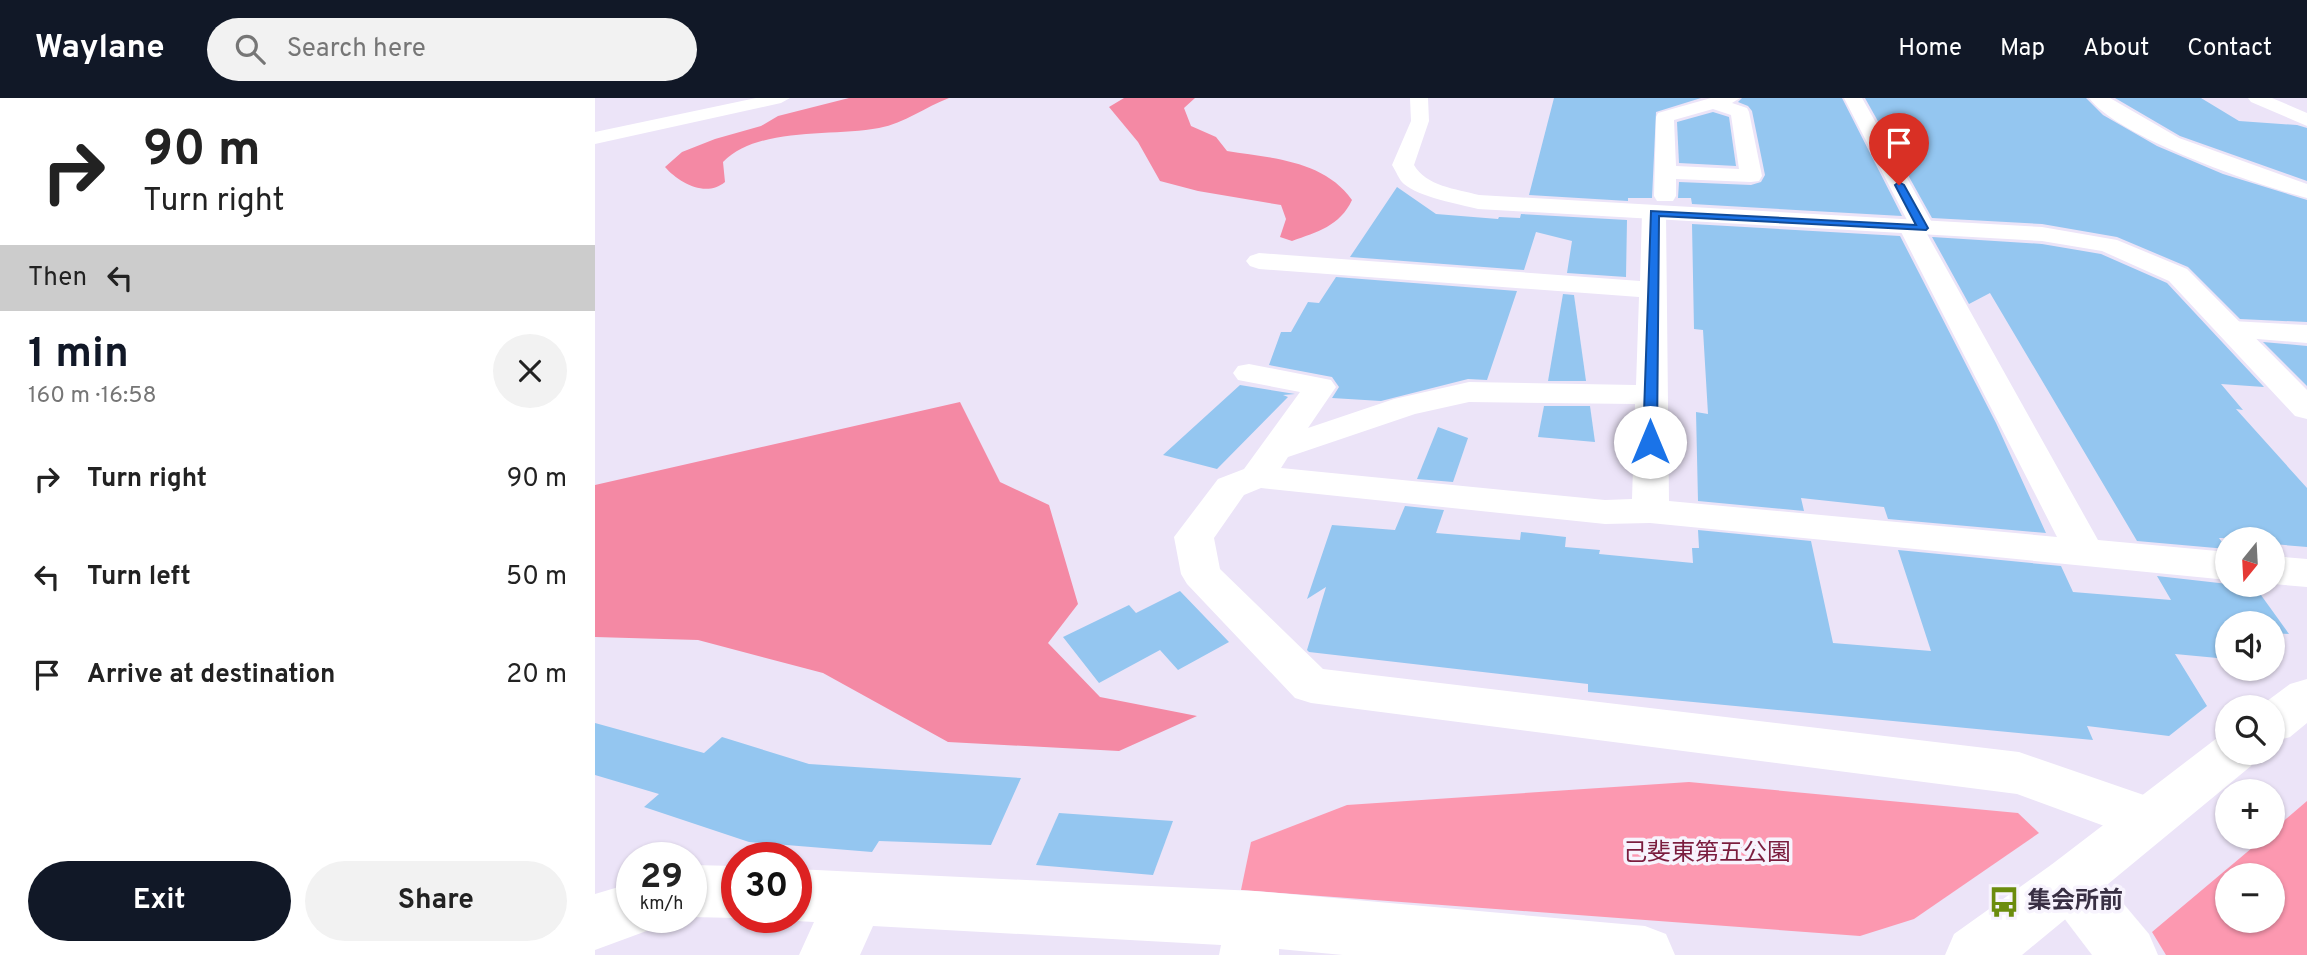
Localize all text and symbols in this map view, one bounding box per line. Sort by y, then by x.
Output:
search box [207,18,697,81]
text: Waylane [35,28,165,70]
icon: search [231,30,269,68]
text: Search here [287,33,426,66]
text: Home [1898,34,1962,64]
text: Map [2000,34,2045,64]
text: About [2083,34,2149,64]
text: Contact [2187,34,2272,64]
pin [1869,113,1929,185]
text: 90 m [143,121,261,183]
icon: arrive [1880,124,1918,162]
icon: right [28,126,119,217]
text: Turn right [143,182,285,222]
icon: left [101,259,139,297]
text: Then [28,262,87,295]
text: 1 min [28,329,129,382]
button: close [493,334,567,408]
text: 160 m · 16:58 [28,382,157,411]
position arrow [1613,405,1687,479]
icon: right [28,460,66,498]
text: Turn right [87,463,207,496]
text: 90 m [507,463,567,496]
north arrow [2215,527,2285,597]
map controls [2215,527,2285,933]
icon: left [28,558,66,596]
text: Turn left [87,561,191,594]
text: 50 m [506,561,567,594]
button: sound [2215,611,2285,681]
icon: arrive [28,656,66,694]
text: Arrive at destination [87,659,335,692]
text: 20 m [506,659,567,692]
button: search [2215,695,2285,765]
button: + [2215,779,2285,849]
park label: 己斐東第五公園 [1623,839,1791,869]
speed limit sign: 30 [721,842,812,933]
text: 29 [640,856,683,900]
button: Exit [28,861,291,941]
button: Share [305,861,567,941]
button: − [2215,863,2285,933]
bus stop icon: 集会所前 [1987,885,2021,919]
place label: 集会所前 [2027,887,2123,917]
text: km/h [640,893,683,916]

